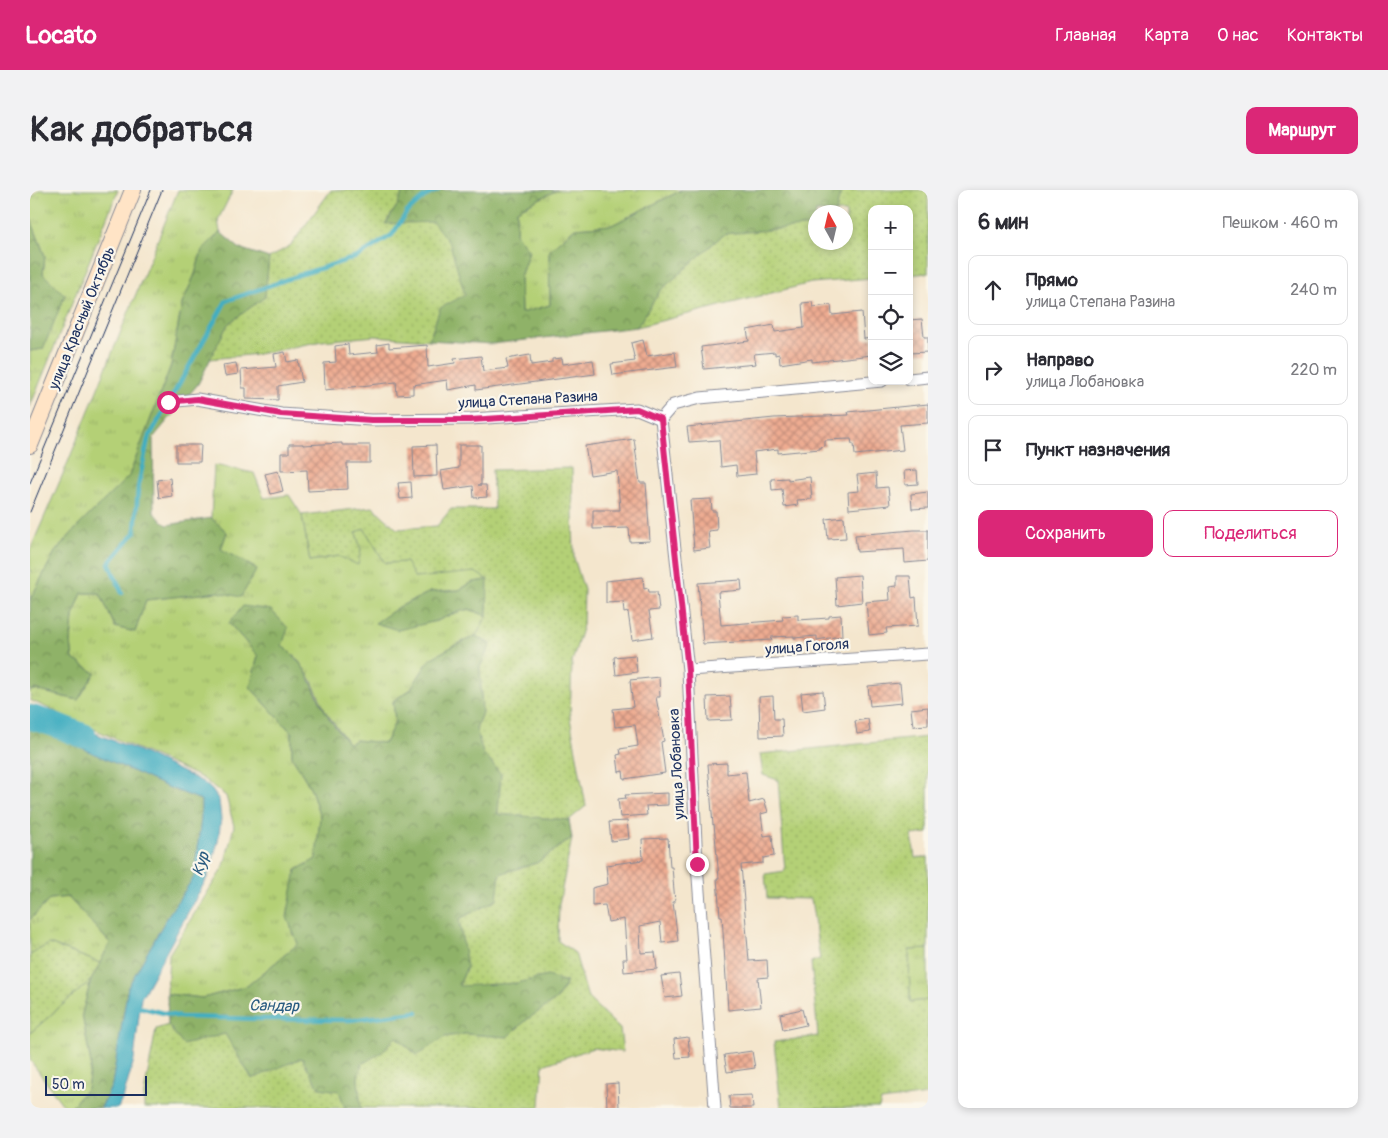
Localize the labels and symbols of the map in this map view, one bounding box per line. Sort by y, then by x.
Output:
north arrow [808,205,853,250]
street label: улица Красный Октябрь [44,243,119,393]
street label: улица Степана Разина [457,387,598,413]
route start [157,391,180,414]
street label: улица Гоголя [763,635,850,659]
street label: улица Лобановка [665,708,689,821]
water label: Кур [188,848,215,878]
route end [686,853,709,876]
water label: Сандар [249,996,301,1016]
scale bar [45,1073,148,1096]

